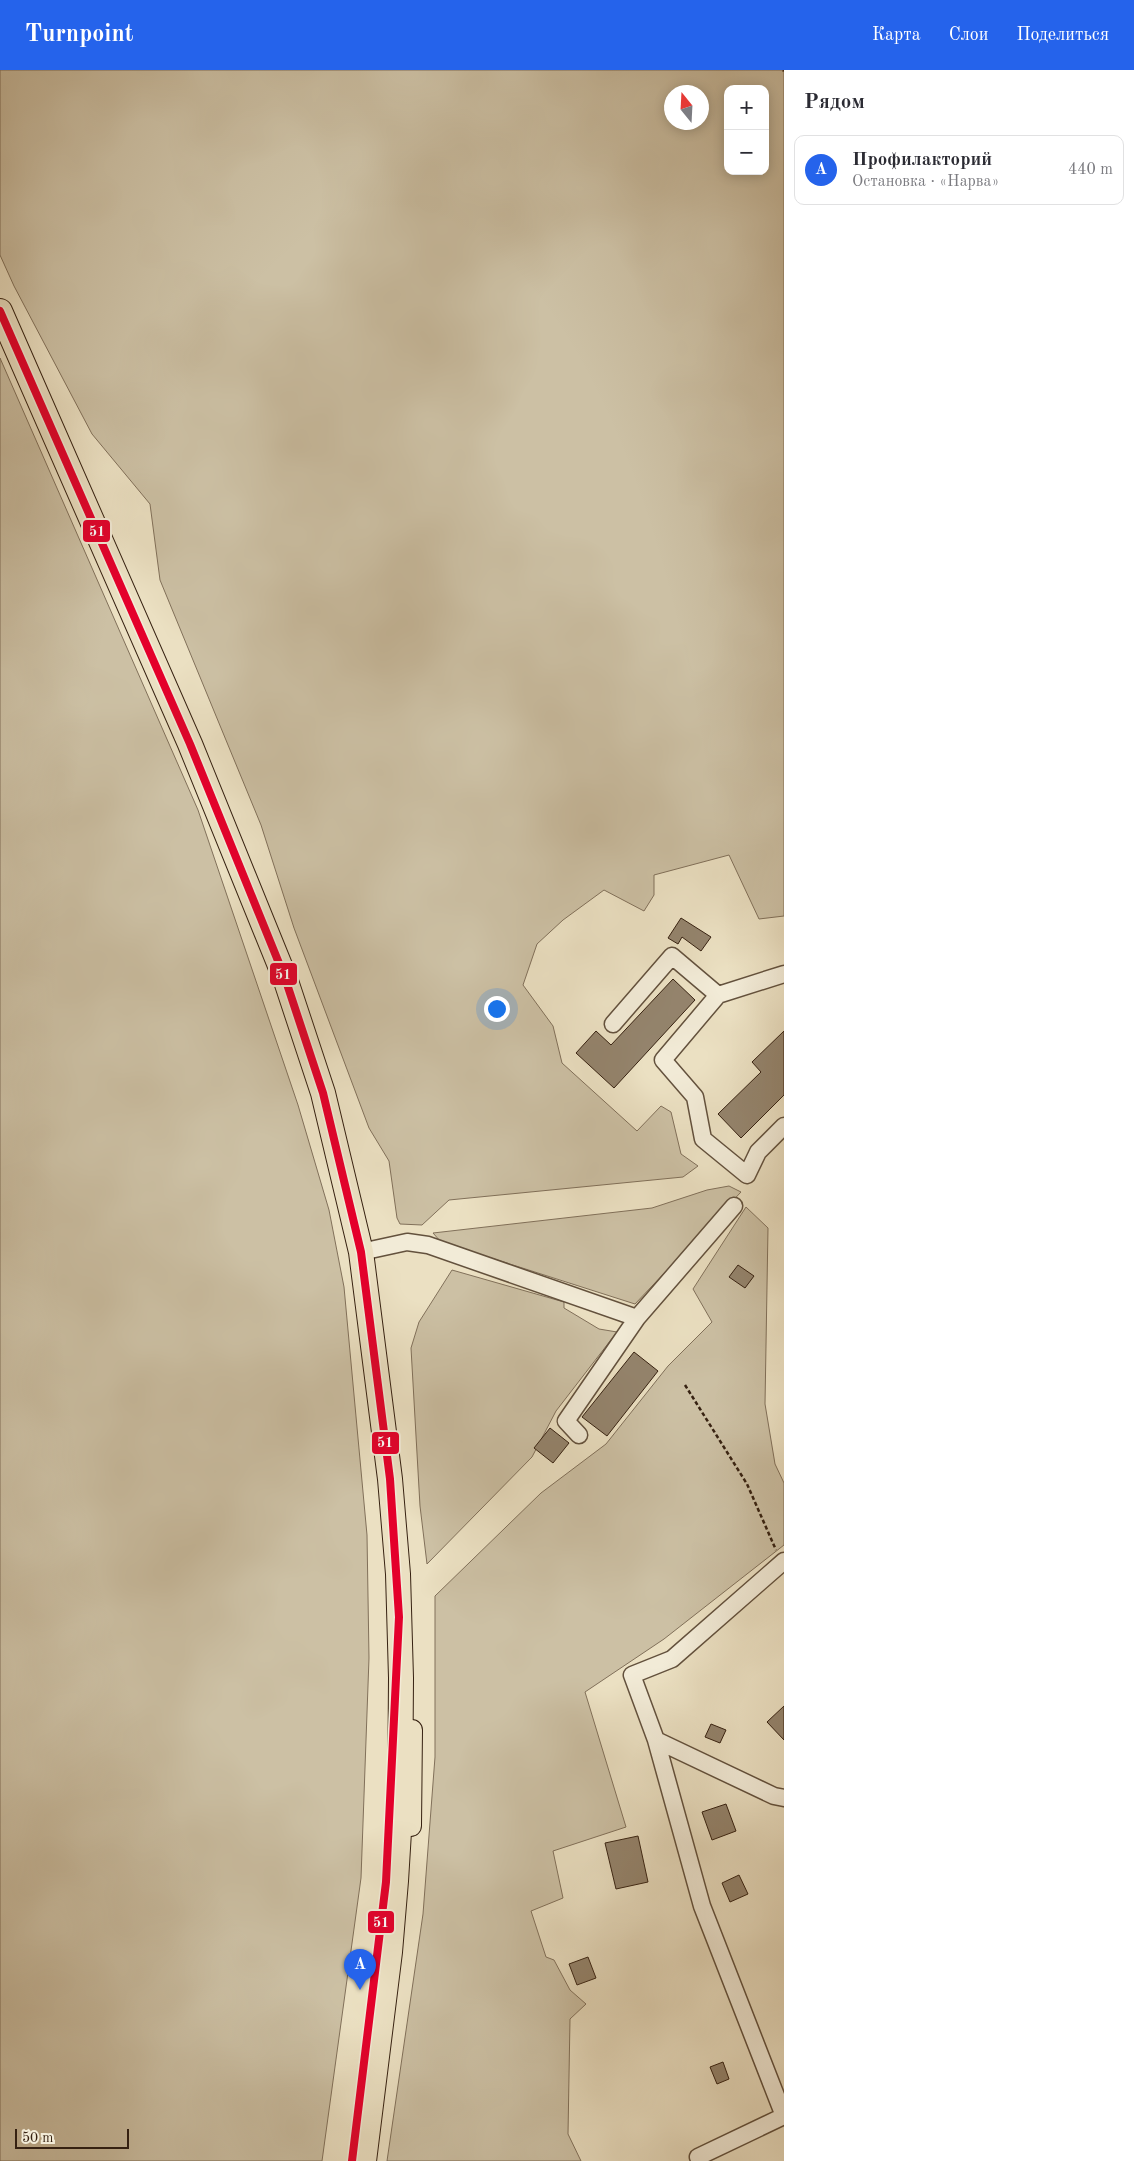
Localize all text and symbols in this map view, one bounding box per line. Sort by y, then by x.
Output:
text: Turnpoint [25,23,133,47]
text: Карта [872,26,921,44]
text: Слои [949,26,988,44]
text: Поделиться [1016,26,1109,44]
north arrow [664,85,709,130]
map controls [724,85,769,175]
button: + [724,85,769,130]
text: Рядом [804,92,865,113]
button: − [724,130,769,175]
text: Профилакторий [852,151,992,170]
text: A [815,162,827,178]
text: 440 m [1068,162,1113,178]
text: Остановка · «Нарва» [852,174,999,190]
line badge: 51 [82,519,111,543]
text: 51 [89,525,105,539]
line badge: 51 [269,962,298,986]
text: 51 [275,968,291,982]
your location [484,996,510,1022]
line badge: 51 [371,1431,400,1455]
text: 51 [377,1436,393,1450]
line badge: 51 [367,1910,395,1934]
text: 51 [373,1916,389,1930]
pin: A [344,1949,376,1990]
scale bar [15,2126,129,2149]
text: 50 m [22,2131,53,2145]

